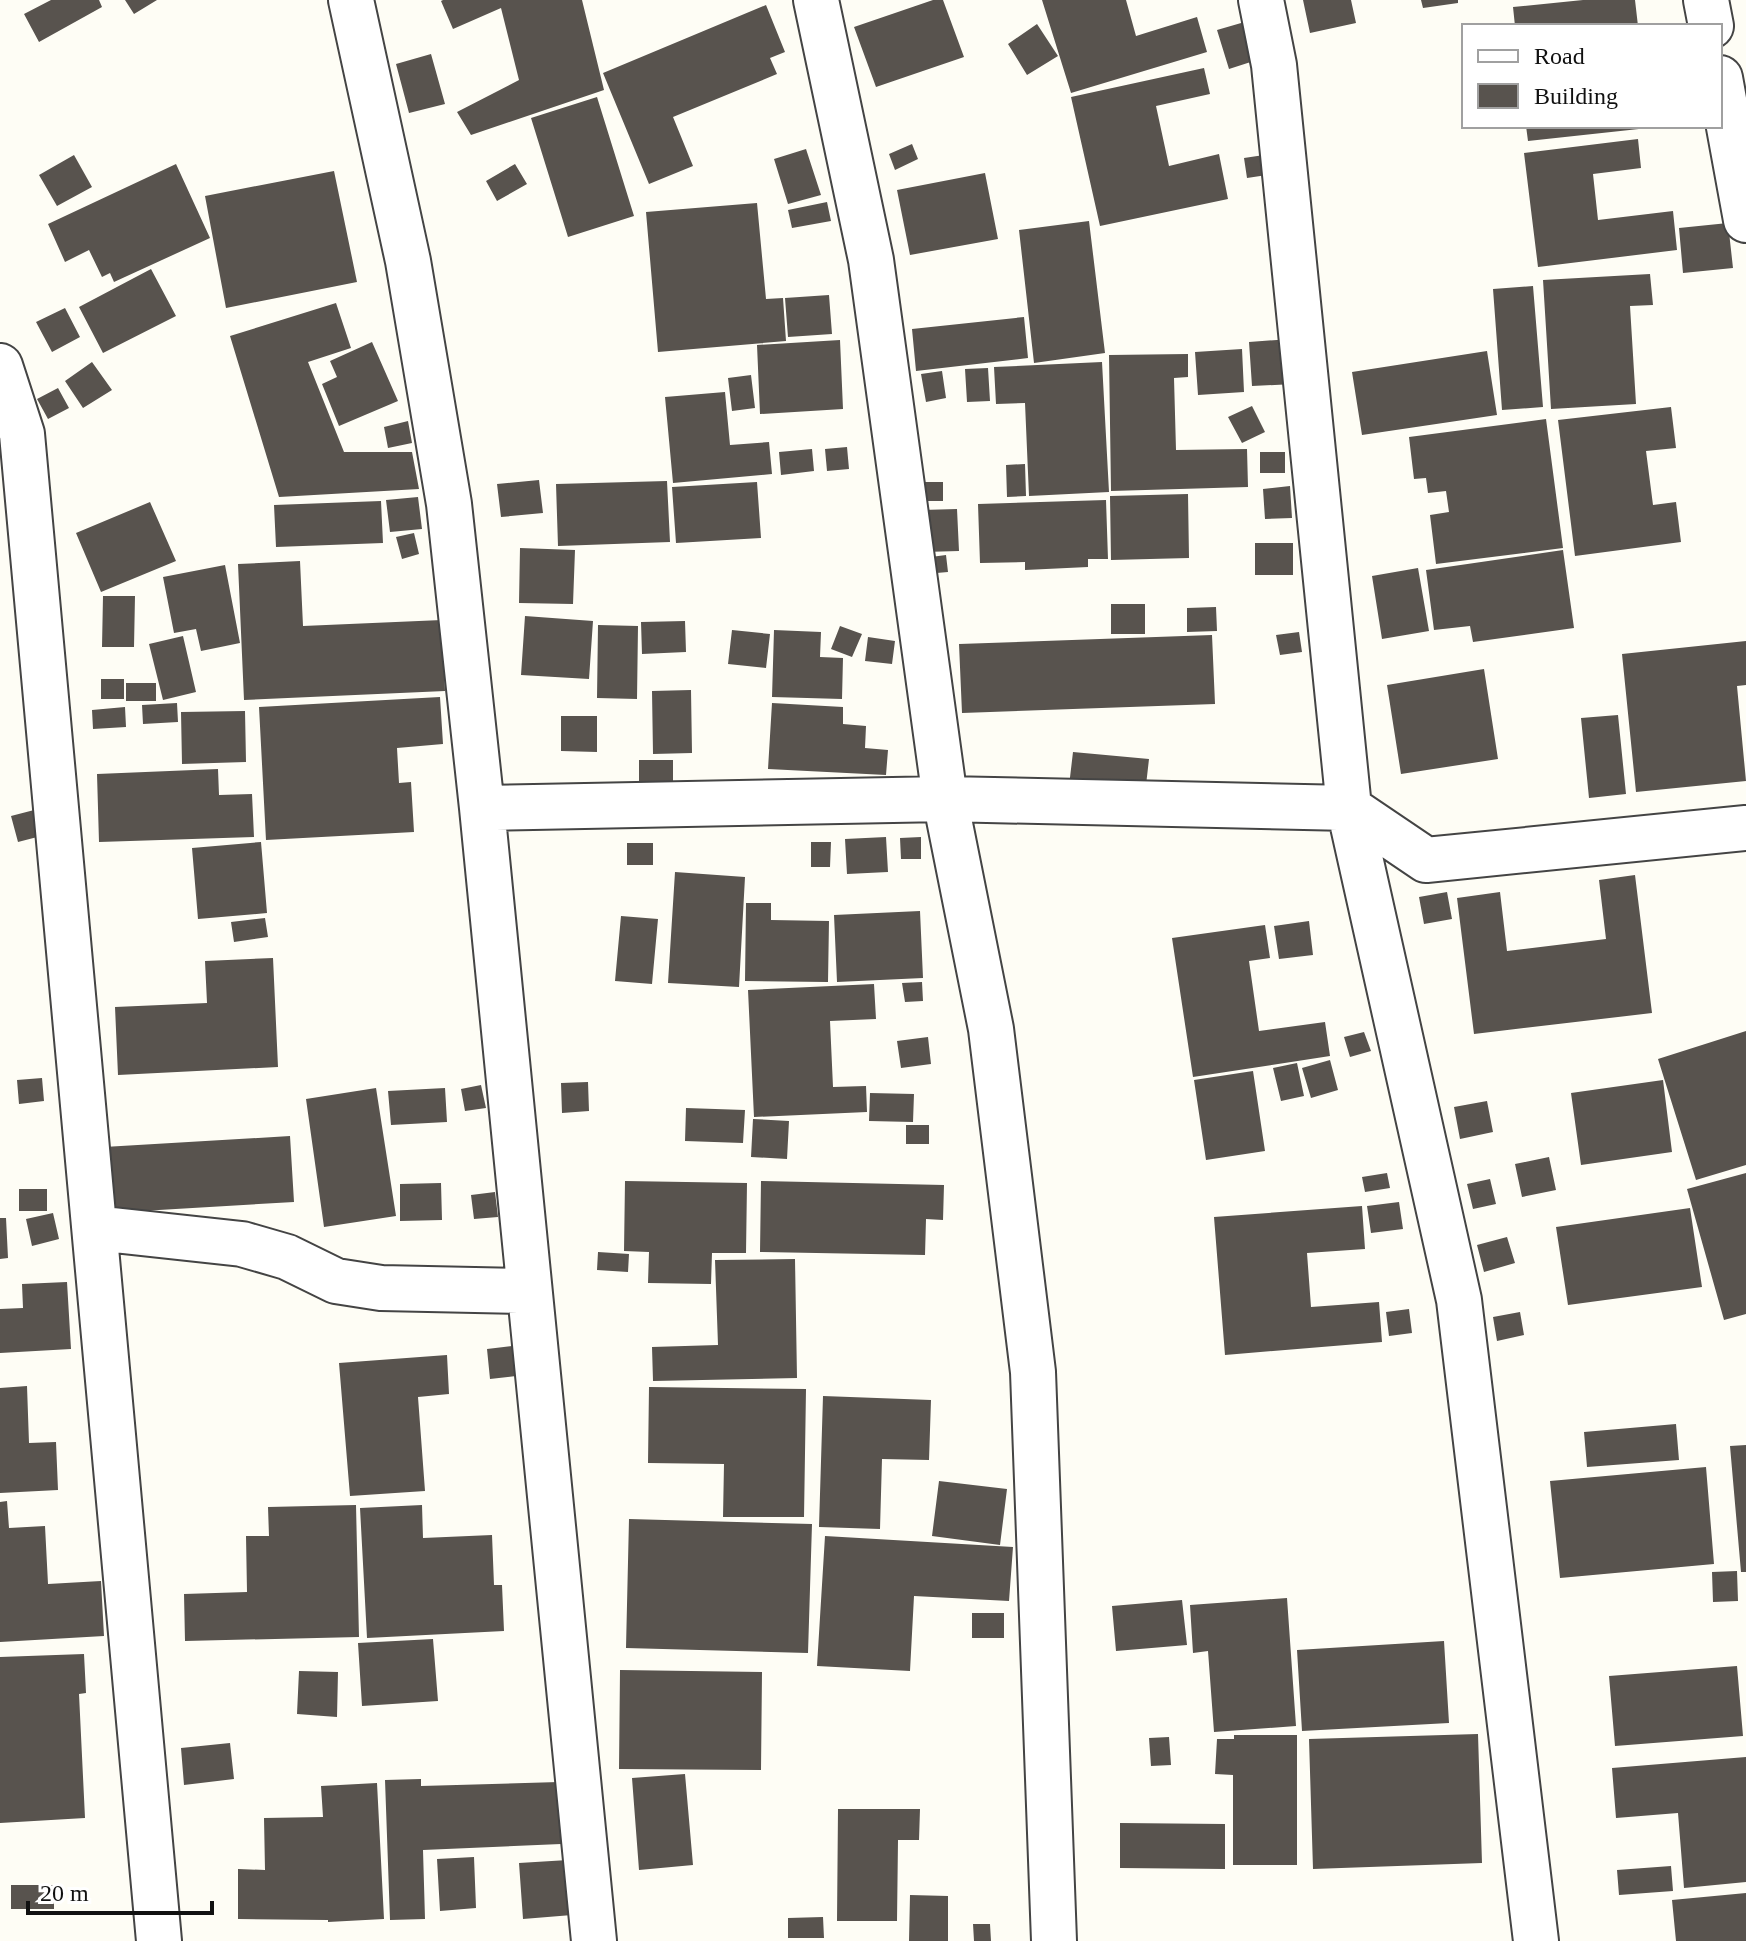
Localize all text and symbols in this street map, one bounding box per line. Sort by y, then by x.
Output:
legend [1462,24,1722,128]
text: Road [1534,43,1585,69]
text: Building [1534,83,1618,109]
scale bar [28,1865,212,1915]
text: 20 m [40,1880,89,1906]

